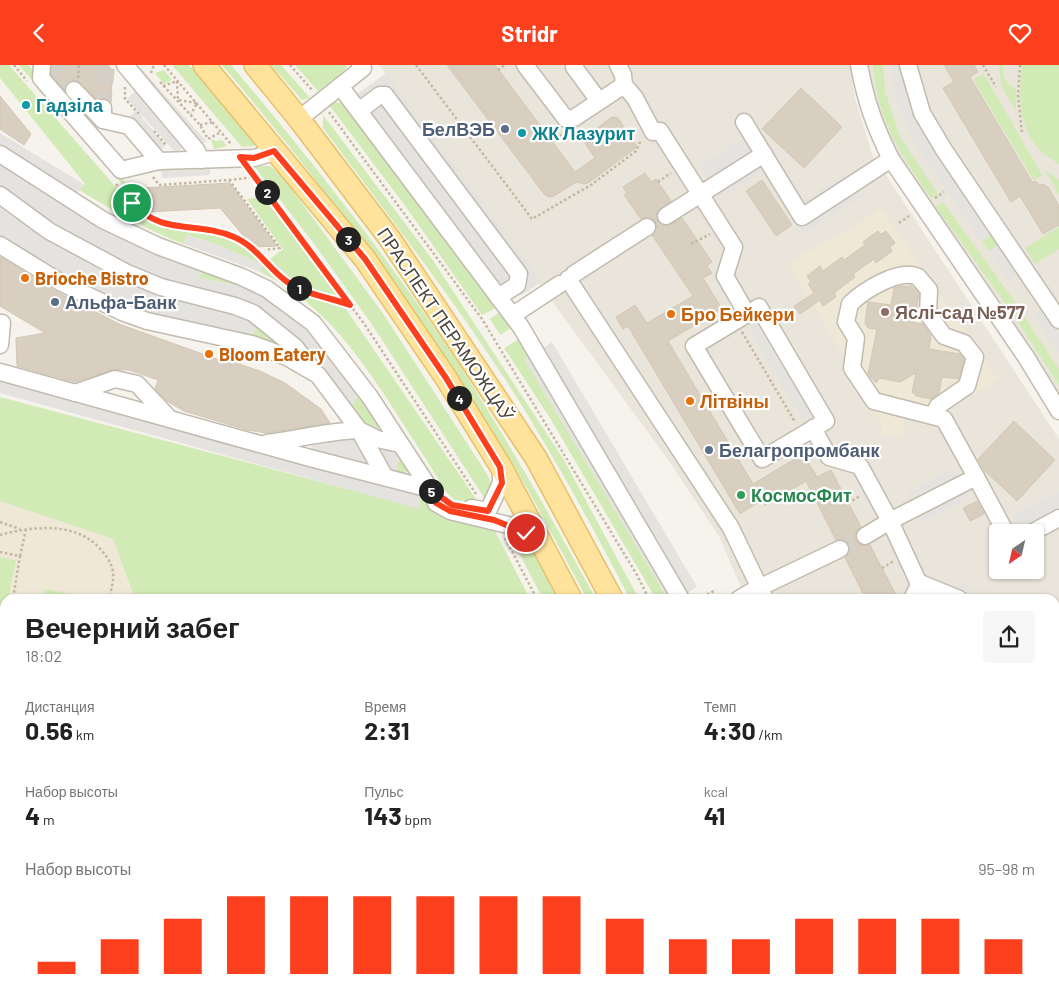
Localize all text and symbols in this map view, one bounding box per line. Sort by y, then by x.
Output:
icon: back [25,19,53,47]
icon: heart [1006,19,1034,47]
text: Stridr [501,20,558,46]
place label: Гадзіла [36,94,104,116]
marker: Гадзіла [20,99,32,111]
place label: БелВЭБ [422,118,495,140]
place label: ЖК Лазурит [531,122,635,144]
marker: БелВЭБ [499,123,511,135]
marker: ЖК Лазурит [516,127,528,139]
pin: 2 [254,179,280,205]
pin [111,182,153,224]
text: 2 [264,184,271,201]
icon: arrive [118,189,146,217]
street label: ПРАСПЕКТ ПЕРАМОЖЦАЎ [373,223,519,425]
pin: 3 [336,227,360,251]
text: 3 [345,231,352,248]
place label: Brioche Bistro [35,267,149,289]
marker: Brioche Bistro [19,272,31,284]
pin: 1 [286,275,312,301]
text: 1 [297,280,302,297]
place label: Альфа-Банк [65,291,177,313]
marker: Альфа-Банк [49,296,61,308]
place label: Яслі-сад №577 [895,301,1025,323]
place label: Бро Бейкери [681,303,795,325]
marker: Яслі-сад №577 [879,306,891,318]
marker: Бро Бейкери [665,308,677,320]
place label: Bloom Eatery [219,343,326,365]
marker: Bloom Eatery [203,348,215,360]
pin: 4 [446,385,472,411]
text: 4 [455,390,464,407]
place label: Літвіны [700,390,769,412]
marker: Літвіны [684,395,696,407]
place label: Белагропромбанк [719,439,881,461]
marker: Белагропромбанк [703,444,715,456]
pin: 5 [418,479,444,503]
text: 5 [428,483,435,500]
place label: КосмосФит [751,484,852,506]
marker: КосмосФит [735,489,747,501]
pin [505,512,547,554]
icon: check [512,519,540,547]
north arrow [989,524,1044,579]
map controls [989,524,1044,579]
text: Вечерний забег [25,610,240,644]
button: share [983,611,1035,663]
text: 18:02 [25,646,62,665]
text: Дистанция [25,698,95,715]
text: Время [364,698,406,715]
text: Темп [704,698,736,715]
text: 0.56 [25,715,73,745]
text: 2:31 [364,715,410,745]
text: 4:30 [704,715,756,745]
text: km [73,726,94,743]
text: /km [756,726,783,743]
text: Набор высоты [25,783,118,800]
text: Пульс [364,783,404,800]
text: kcal [704,783,728,800]
text: 4 [25,800,40,830]
text: 143 [364,800,402,830]
text: 41 [704,800,725,830]
text: m [40,811,55,828]
text: bpm [402,811,432,828]
text: Набор высоты [25,859,131,878]
text: 95–98 m [978,859,1035,878]

